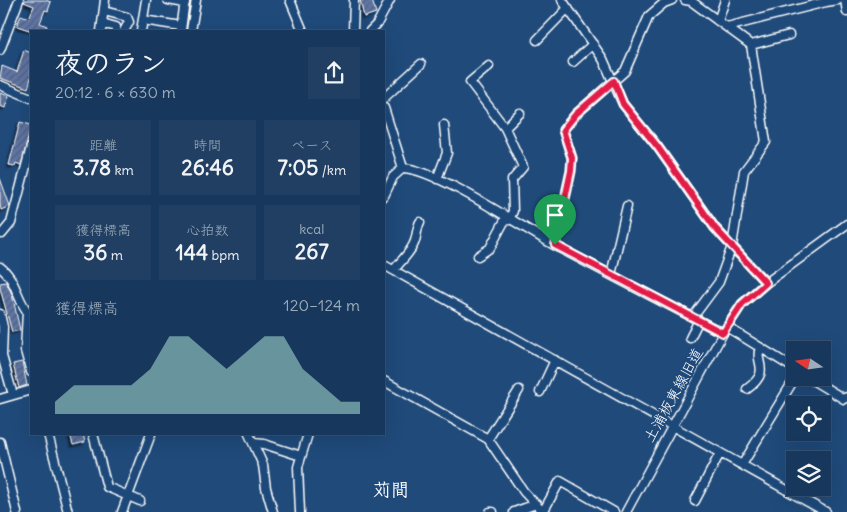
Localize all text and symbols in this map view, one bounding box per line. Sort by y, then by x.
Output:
text: 夜のラン [55,45,167,81]
button: share [308,47,360,99]
text: 20:12 · 6 × 630 m [55,82,176,102]
text: 距離 [89,136,117,154]
text: 時間 [193,136,221,154]
text: ペース [291,136,332,154]
text: 3.78 [72,154,111,181]
text: 26:46 [181,154,234,181]
text: 7:05 [277,154,318,181]
text: km [111,161,134,179]
text: /km [318,161,346,179]
pin [534,194,576,245]
icon: arrive [541,201,569,229]
text: kcal [299,220,324,238]
text: 獲得標高 [75,221,131,239]
text: 心拍数 [186,221,228,239]
text: 267 [295,238,329,265]
text: 36 [83,239,107,266]
text: 144 [176,239,208,266]
text: m [107,246,123,264]
text: bpm [208,246,239,264]
text: 120–124 m [283,295,360,315]
text: 獲得標高 [55,298,119,318]
north arrow [786,341,831,386]
map controls [786,341,831,496]
street label: 土浦板東線旧道 [639,344,707,446]
button: locate [786,396,831,441]
button: layers [786,451,831,496]
district label: 苅間 [373,478,409,501]

